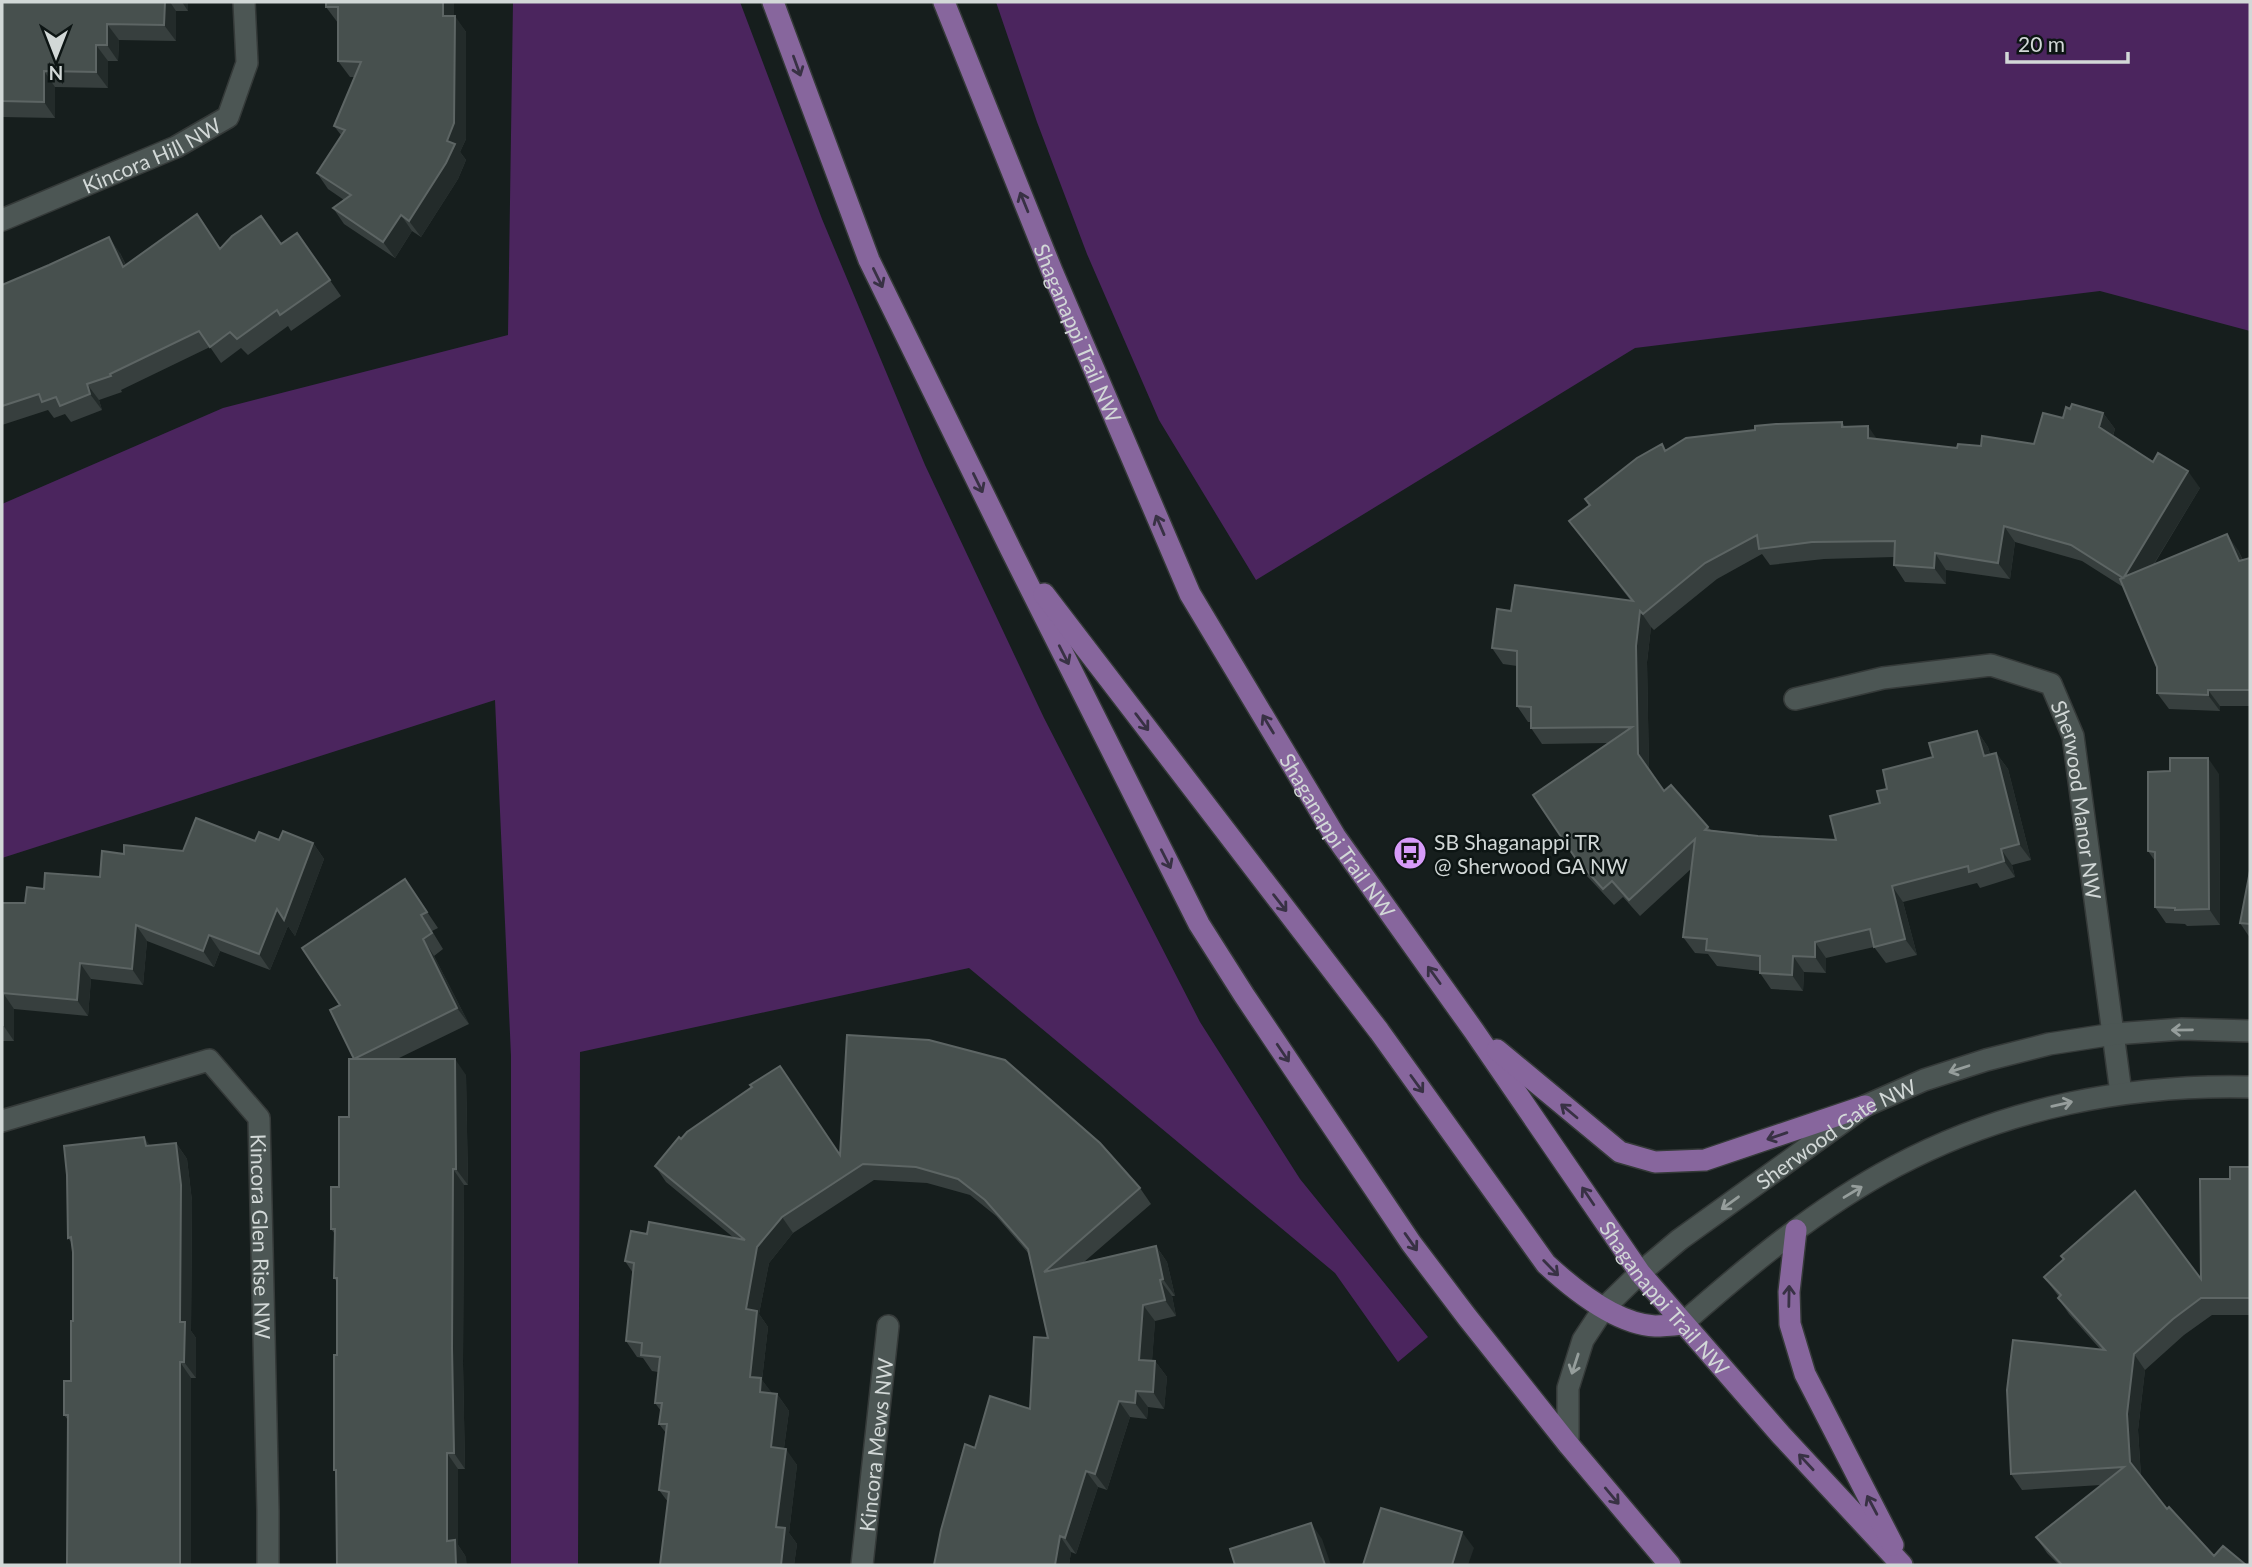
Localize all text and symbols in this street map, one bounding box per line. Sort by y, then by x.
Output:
north arrow [21,21,91,91]
scale bar [2007,21,2128,65]
text: 20 m [2018,31,2065,56]
one-way arrow [792,54,804,76]
text: N [49,62,63,85]
street label: Kincora Hill NW [78,111,225,197]
one-way arrow [1017,192,1030,213]
street label: Shaganappi Trail NW [1030,240,1128,426]
one-way arrow [872,267,886,288]
one-way arrow [972,472,986,493]
one-way arrow [1153,514,1166,536]
one-way arrow [1058,644,1072,665]
street label: Sherwood Manor NW [2047,696,2107,901]
one-way arrow [1134,712,1149,731]
one-way arrow [1261,715,1275,735]
street label: Shaganappi Trail NW [1275,748,1401,922]
place label: SB Shaganappi TR @ Sherwood GA NW [1434,829,1628,878]
bus stop icon: SB Shaganappi TR @ Sherwood GA NW [1391,834,1429,872]
one-way arrow [1160,848,1174,868]
one-way arrow [1272,893,1287,911]
one-way arrow [1427,966,1442,985]
one-way arrow [2171,1023,2194,1036]
one-way arrow [1276,1043,1291,1062]
one-way arrow [1948,1063,1970,1076]
street label: Sherwood Gate NW [1750,1073,1920,1193]
one-way arrow [1410,1074,1424,1093]
one-way arrow [2050,1097,2073,1111]
one-way arrow [1561,1103,1579,1119]
one-way arrow [1766,1130,1788,1143]
street label: Kincora Glen Rise NW [247,1134,277,1340]
one-way arrow [1842,1184,1862,1198]
one-way arrow [1581,1187,1595,1206]
one-way arrow [1721,1196,1740,1210]
street label: Shaganappi Trail NW [1595,1216,1735,1380]
one-way arrow [1404,1232,1418,1251]
one-way arrow [1542,1259,1559,1276]
one-way arrow [1783,1285,1796,1308]
one-way arrow [1568,1353,1581,1375]
street label: Kincora Mews NW [853,1356,897,1533]
one-way arrow [1797,1454,1814,1471]
one-way arrow [1604,1487,1619,1505]
one-way arrow [1865,1495,1878,1516]

